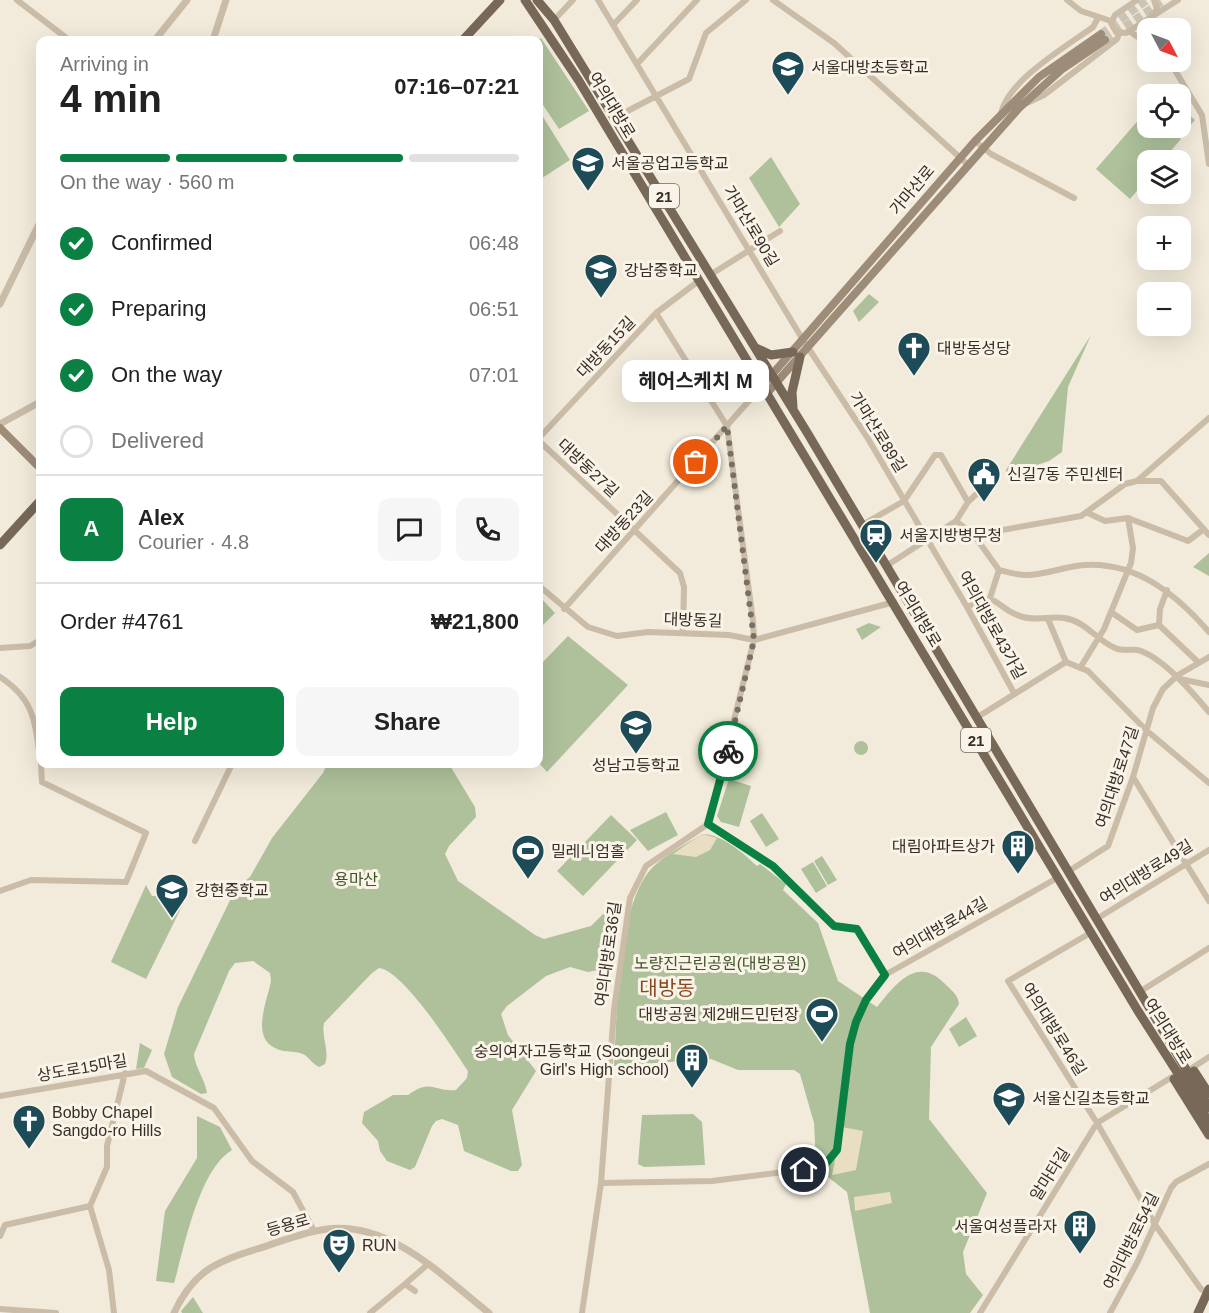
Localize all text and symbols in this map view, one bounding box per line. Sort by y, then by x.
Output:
north arrow [1137,18,1191,72]
map controls [1137,18,1191,336]
school or university icon: 서울대방초등학교 [770,49,806,96]
text: Arriving in [60,53,149,75]
place label: 서울대방초등학교 [811,59,929,76]
street label: 여의대방로 [586,69,638,141]
text: 07:16–07:21 [394,74,519,99]
text: 4 min [60,77,162,120]
button: locate [1137,84,1191,138]
school or university icon: 서울공업고등학교 [570,145,606,192]
button: layers [1137,150,1191,204]
place label: 서울공업고등학교 [611,155,729,172]
street label: 가마산로 [887,162,938,218]
text: On the way · 560 m [60,171,235,193]
street label: 가마산로90길 [720,182,782,270]
road number: 21 [649,184,679,208]
button: + [1137,216,1191,270]
icon: check [60,227,93,260]
text: Confirmed [111,230,212,255]
text: 06:48 [469,232,519,254]
school or university icon: 강남중학교 [583,252,619,299]
place label: 강남중학교 [624,262,698,279]
button: − [1137,282,1191,336]
icon: check [60,293,93,326]
text: Preparing [111,296,206,321]
text: 06:51 [469,298,519,320]
street label: 대방동15길 [574,313,638,381]
church icon: 대방동성당 [896,330,932,377]
place label: 대방동성당 [937,340,1011,357]
icon: check [60,359,93,392]
callout: 헤어스케치 M [622,360,770,402]
text: On the way [111,362,222,387]
text: 07:01 [469,364,519,386]
text: 헤어스케치 M [638,370,753,392]
street label: 가마산로89길 [847,389,909,475]
text: Delivered [111,428,204,453]
street label: 대방동27길 [554,436,622,500]
pin [670,436,721,487]
icon: bag [679,445,712,478]
public building icon: 신길7동 주민센터 [966,456,1002,503]
place label: 신길7동 주민센터 [1007,466,1123,483]
street label: 대방동23길 [592,488,656,556]
button: chat [378,498,441,561]
button: phone [456,498,519,561]
text: Alex [138,505,184,530]
text: A [84,516,99,541]
station icon: 서울지방병무청 [858,517,894,564]
place label: 서울지방병무청 [899,527,1002,544]
text: Courier · 4.8 [138,531,249,553]
street label: 여의대방로43가길 [955,568,1029,682]
street label: 여의대방로 [892,578,944,650]
text: Order #4761 [60,609,184,634]
text: ₩21,800 [431,609,519,634]
street label: 대방동길 [663,610,723,630]
button: Help [60,687,284,756]
button: Share [296,687,519,756]
school or university icon: 성남고등학교 [618,708,654,755]
courier [698,721,758,781]
street label: 여의대방로47길 [1093,724,1141,830]
road number: 21 [961,728,991,752]
icon: bike [712,735,745,768]
place label: 성남고등학교 [592,757,680,774]
building icon: 대림아파트상가 [1000,828,1036,875]
sports icon: 밀레니엄홀 [510,833,546,880]
street label: 여의대방로49길 [1096,837,1196,907]
place label: 대림아파트상가 [892,838,995,855]
place label: 밀레니엄홀 [551,843,625,860]
park label: 용마산 [334,871,378,888]
school or university icon: 강현중학교 [154,872,190,919]
place label: 강현중학교 [195,882,269,899]
street label: 여의대방로44길 [890,894,990,962]
street label: 여의대방로36길 [592,900,624,1008]
park label: 노량진근린공원(대방공원) [634,955,806,972]
district label: 대방동 [639,977,695,999]
street label: 여의대방로46길 [1019,979,1089,1079]
street label: 여의대방로 [1141,995,1195,1067]
sports icon: 대방공원 제2배드민턴장 [804,996,840,1043]
place label: 대방공원 제2배드민턴장 [638,1006,799,1023]
building icon: 숭의여자고등학교 (Soongeui Girl's High school) [674,1042,710,1089]
place label: 숭의여자고등학교 (Soongeui Girl's High school) [474,1043,669,1078]
street label: 상도로15마길 [36,1052,128,1084]
school or university icon: 서울신길초등학교 [991,1080,1027,1127]
place label: 서울신길초등학교 [1032,1090,1150,1107]
church icon: Bobby Chapel Sangdo-ro Hills [11,1103,47,1150]
place label: Bobby Chapel Sangdo-ro Hills [52,1104,161,1139]
pin [778,1144,829,1195]
street label: 알마타길 [1027,1145,1073,1203]
icon: home [787,1153,820,1186]
street label: 여의대방로54길 [1100,1190,1162,1292]
building icon: 서울여성플라자 [1062,1208,1098,1255]
street label: 등용로 [264,1211,312,1239]
place label: 서울여성플라자 [954,1218,1057,1235]
theatre icon: RUN [321,1227,357,1274]
place label: RUN [362,1237,397,1254]

